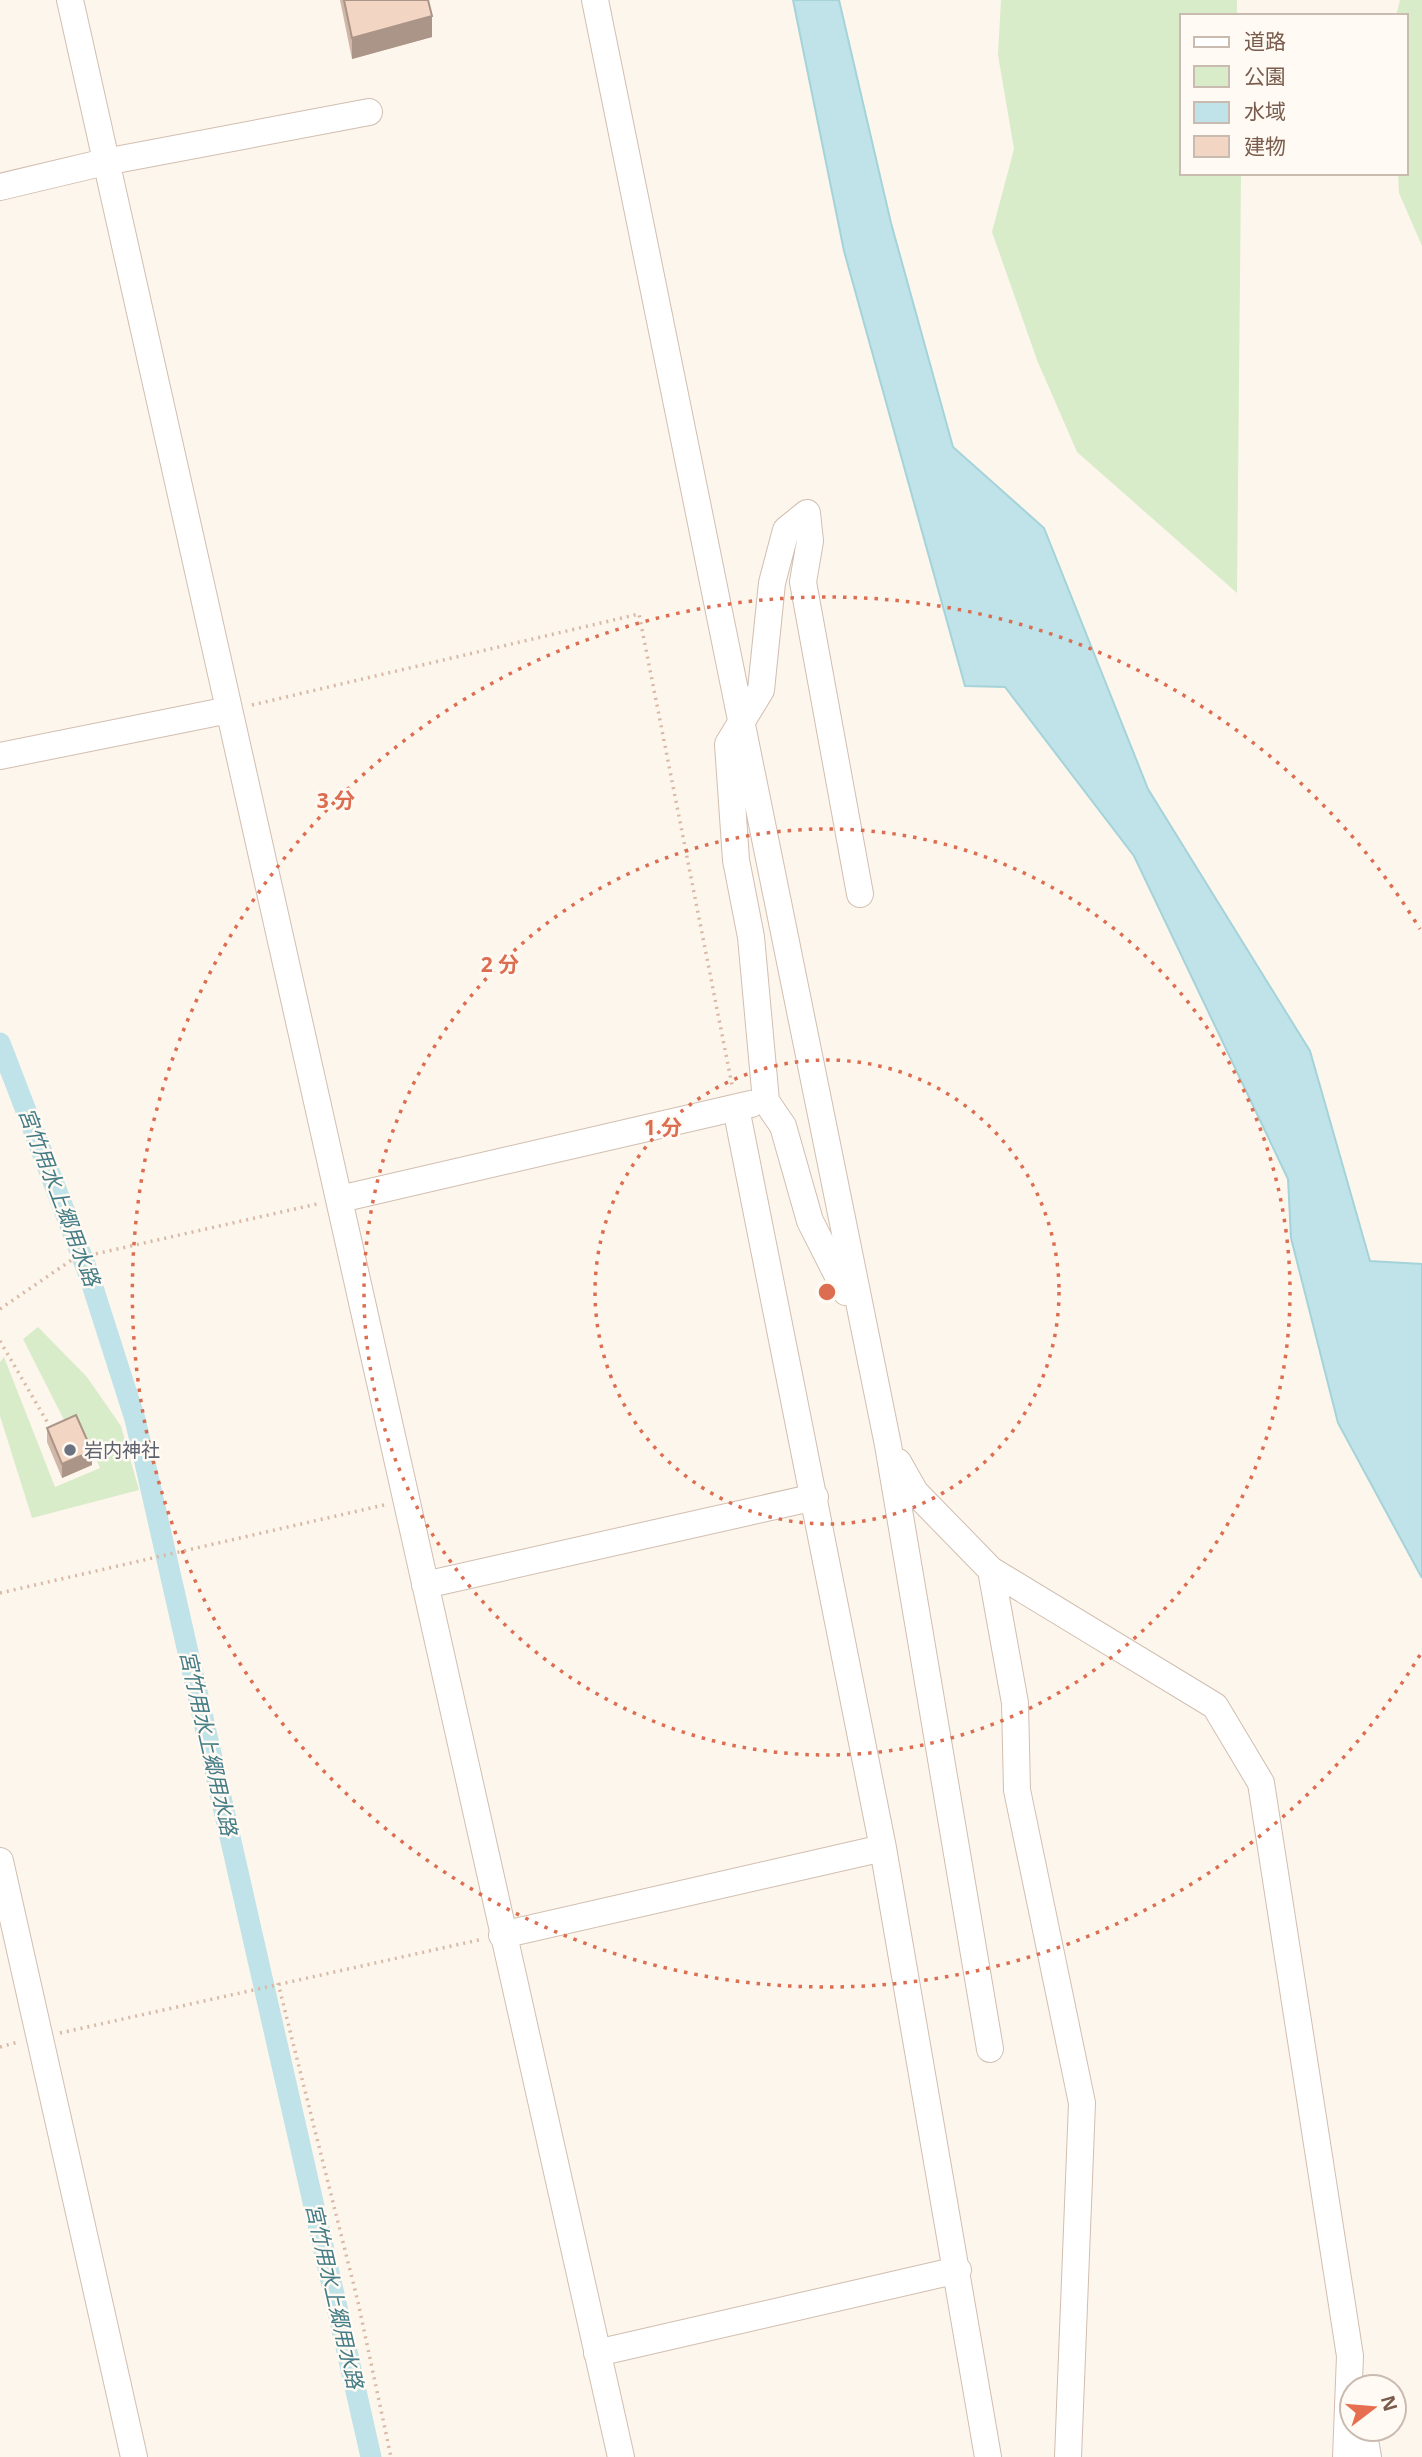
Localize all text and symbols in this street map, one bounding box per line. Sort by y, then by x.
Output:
legend [1180,14,1408,175]
text: 道路 [1244,27,1286,55]
text: 公園 [1244,62,1286,90]
text: 水域 [1244,97,1286,125]
text: 建物 [1244,132,1286,160]
text: 3 分 [317,786,355,814]
text: 2 分 [481,950,519,978]
water label: 宮竹用水上郷用水路 [13,1103,108,1292]
text: 1 分 [644,1113,682,1141]
centre of rings [815,1280,839,1304]
place label: 岩内神社 [84,1437,160,1463]
marker: 岩内神社 [62,1442,78,1458]
water label: 宮竹用水上郷用水路 [174,1648,244,1840]
water label: 宮竹用水上郷用水路 [300,2201,370,2393]
north arrow [1338,2373,1408,2443]
text: N [1375,2392,1404,2414]

